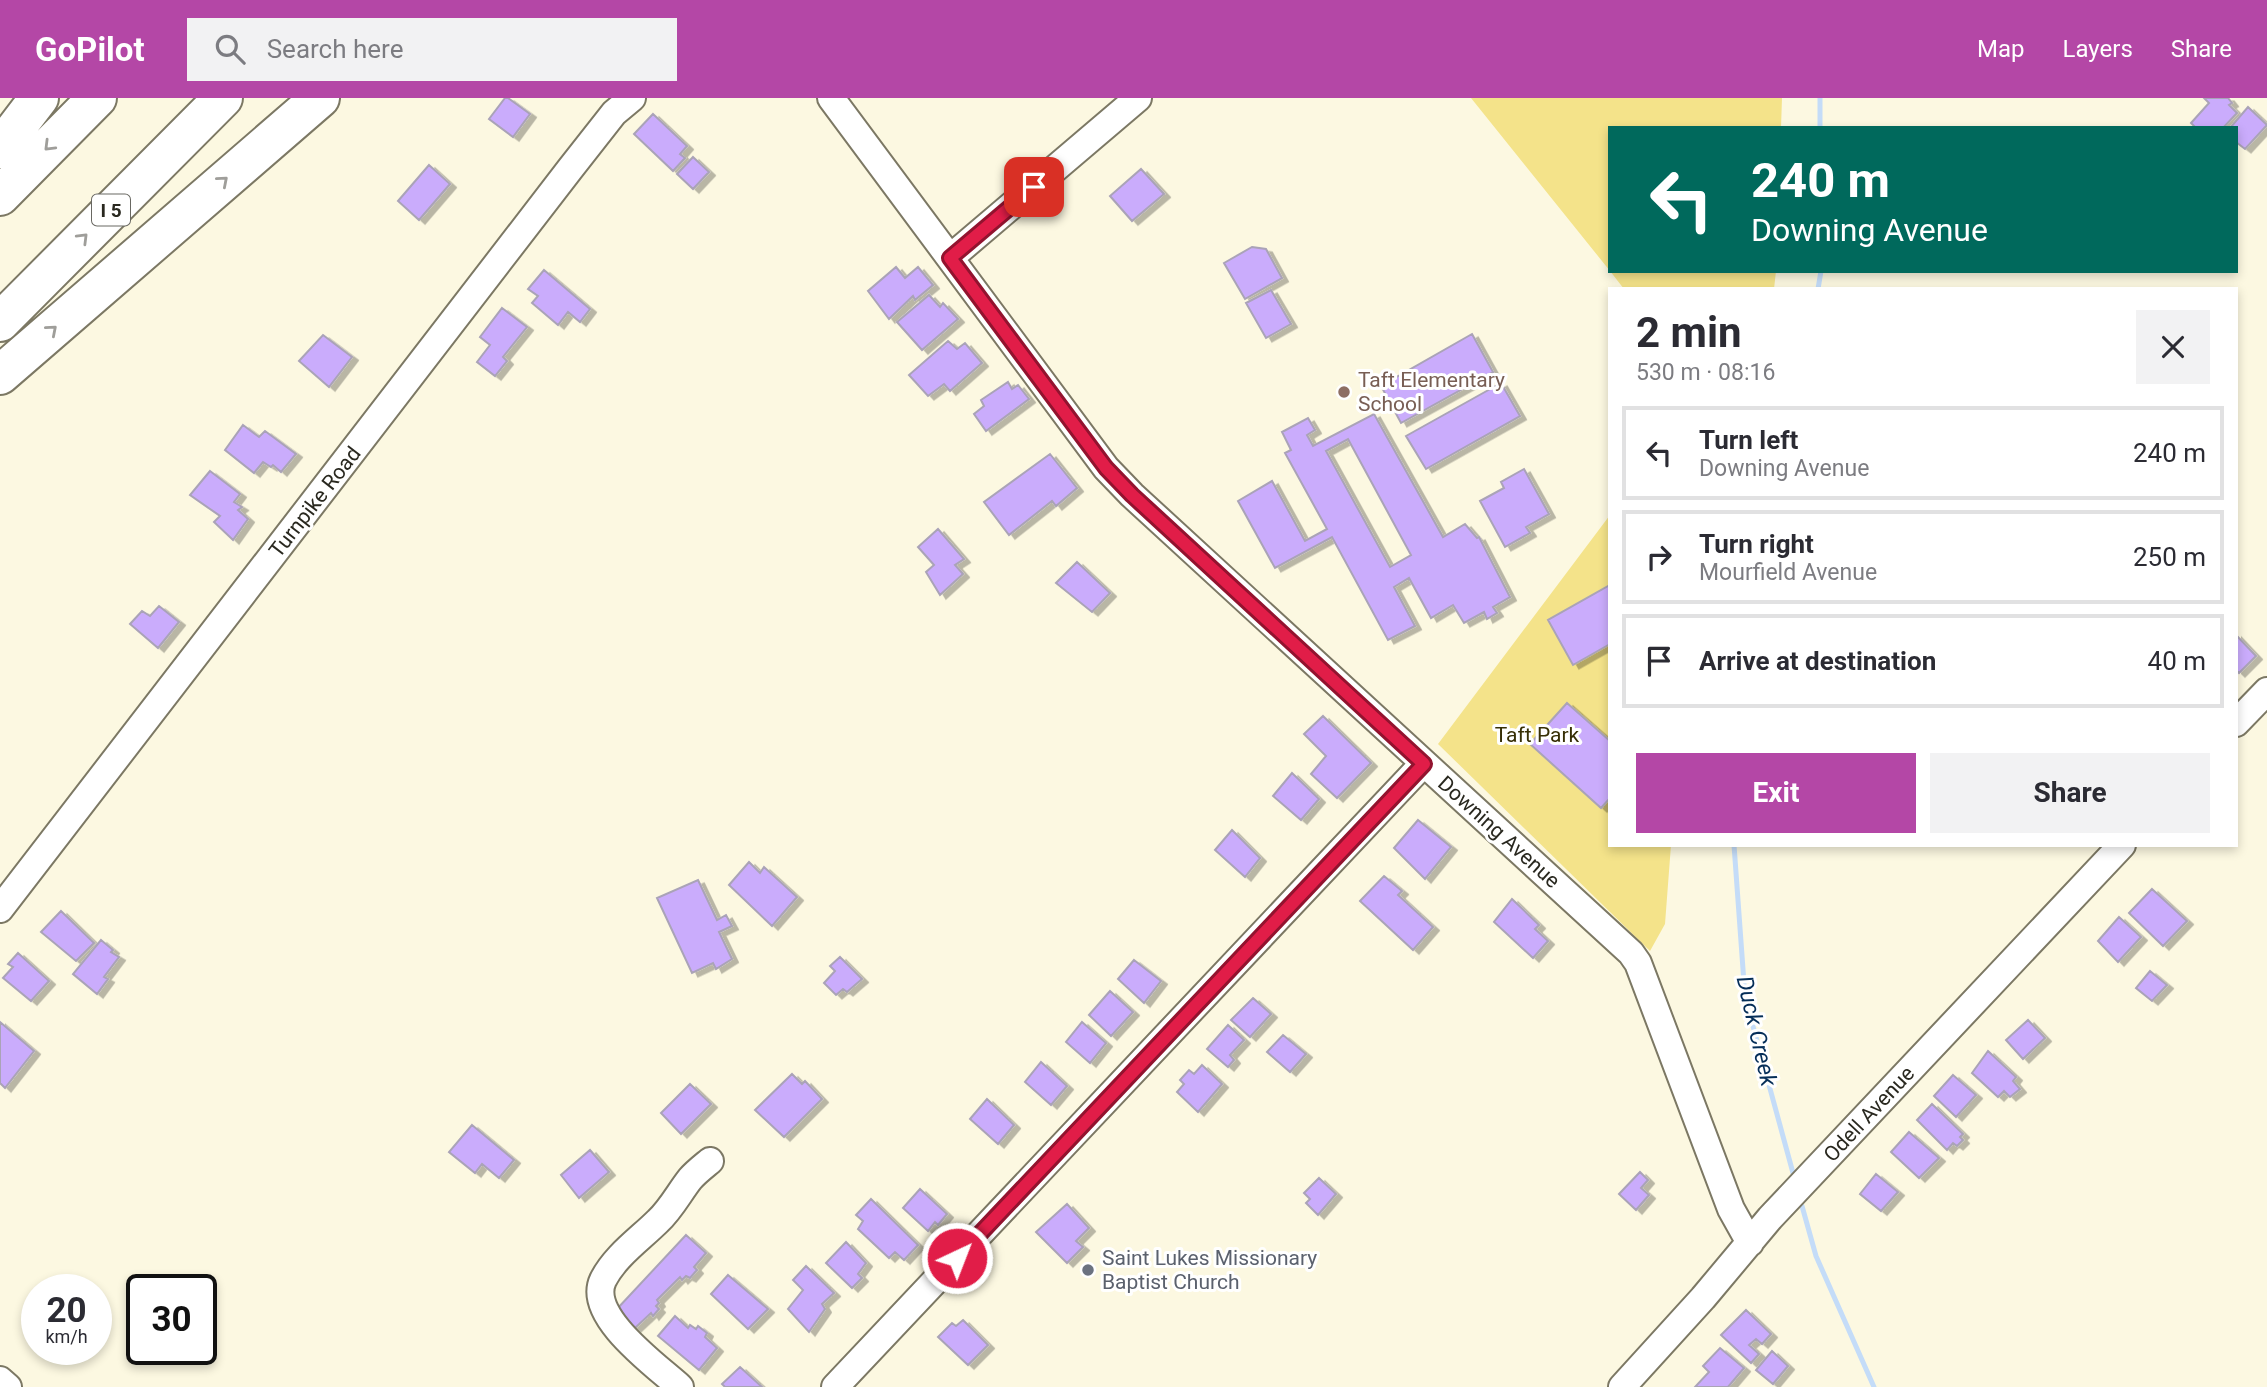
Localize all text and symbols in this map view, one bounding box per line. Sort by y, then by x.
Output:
search box [187,18,677,81]
text: GoPilot [35,30,145,69]
icon: search [211,30,249,68]
text: Search here [267,34,403,64]
text: Map [1977,35,2025,63]
text: Layers [2063,35,2133,63]
text: Share [2171,35,2232,63]
one-way arrow [44,138,57,151]
text: 240 m [1751,152,1890,209]
icon: left [1636,154,1727,245]
pin [1004,157,1064,217]
icon: arrive [1015,168,1053,206]
one-way arrow [215,177,228,189]
road number: I 5 [92,194,130,226]
text: Downing Avenue [1751,211,1988,249]
one-way arrow [74,234,87,247]
text: 2 min [1636,308,1742,357]
button: close [2136,310,2210,384]
one-way arrow [43,326,56,338]
text: 530 m · 08:16 [1636,359,1775,386]
place label: Taft Elementary School [1358,368,1505,416]
marker: Taft Elementary School [1336,384,1352,400]
text: Turn left [1699,425,1798,455]
icon: left [1640,434,1678,472]
text: 240 m [2133,438,2206,468]
street label: Turnpike Road [264,442,366,562]
text: Downing Avenue [1699,455,1869,482]
text: Turn right [1699,529,1814,559]
icon: right [1640,538,1678,576]
text: 250 m [2133,542,2206,572]
text: Mourfield Avenue [1699,559,1877,586]
icon: arrive [1640,642,1678,680]
text: Arrive at destination [1699,646,1936,676]
text: 40 m [2148,646,2206,676]
park label: Taft Park [1495,723,1580,747]
button: Exit [1636,753,1916,833]
button: Share [1930,753,2210,833]
street label: Downing Avenue [1433,771,1565,893]
water label: Duck Creek [1731,973,1782,1090]
street label: Odell Avenue [1819,1061,1919,1167]
position arrow [920,1221,994,1295]
place label: Saint Lukes Missionary Baptist Church [1102,1246,1317,1294]
marker: Saint Lukes Missionary Baptist Church [1080,1262,1096,1278]
speed limit sign: 30 [126,1274,217,1365]
text: 20 [46,1290,87,1331]
text: km/h [45,1326,88,1347]

